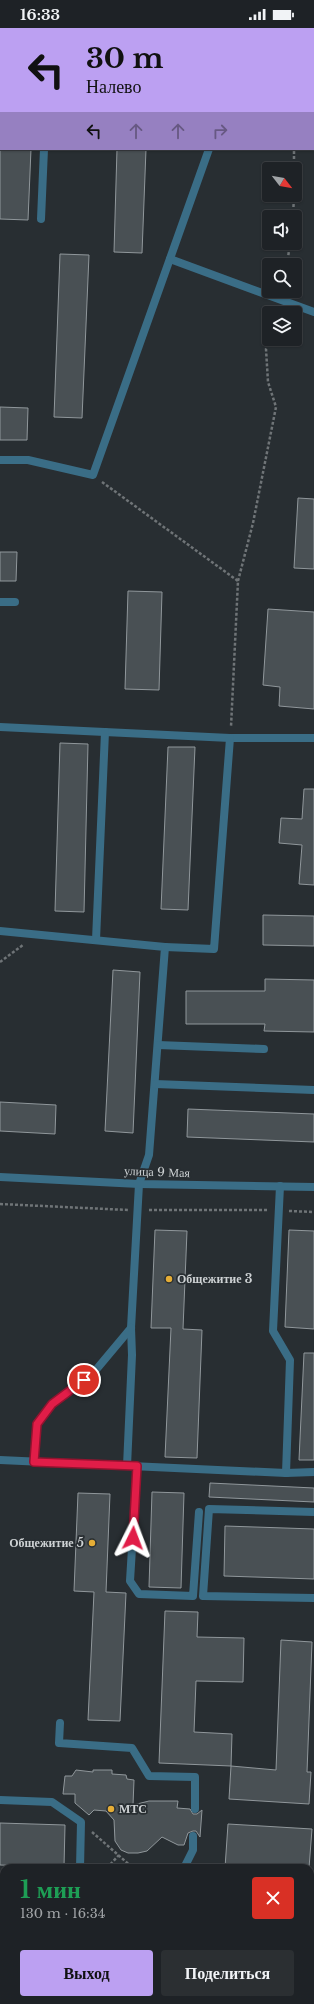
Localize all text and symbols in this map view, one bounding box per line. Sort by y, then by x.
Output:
text: 16:33 [20,5,60,24]
text: 30 m [86,41,163,76]
icon: left [20,44,72,96]
text: Налево [86,76,142,98]
icon: left [83,120,105,142]
icon: ahead [125,120,147,142]
icon: ahead [167,120,189,142]
icon: right [209,120,231,142]
north arrow [262,162,302,202]
map controls [262,162,302,346]
button: sound [262,210,302,250]
button: search [262,258,302,298]
button: layers [262,306,302,346]
street label: улица 9 Мая [124,1163,191,1180]
place label: Общежитие 3 [177,1271,253,1286]
marker: Общежитие 3 [164,1274,174,1284]
pin [67,1363,101,1397]
icon: arrive [73,1369,95,1391]
position arrow [112,1517,154,1559]
place label: Общежитие 5 [9,1535,84,1550]
marker: Общежитие 5 [87,1538,97,1548]
place label: МТС [119,1801,147,1816]
marker: МТС [106,1804,116,1814]
text: 1 мин [20,1875,81,1904]
button: close [252,1877,294,1919]
text: 130 m · 16:34 [20,1905,105,1922]
button: Выход [20,1950,153,1996]
button: Поделиться [161,1950,294,1996]

